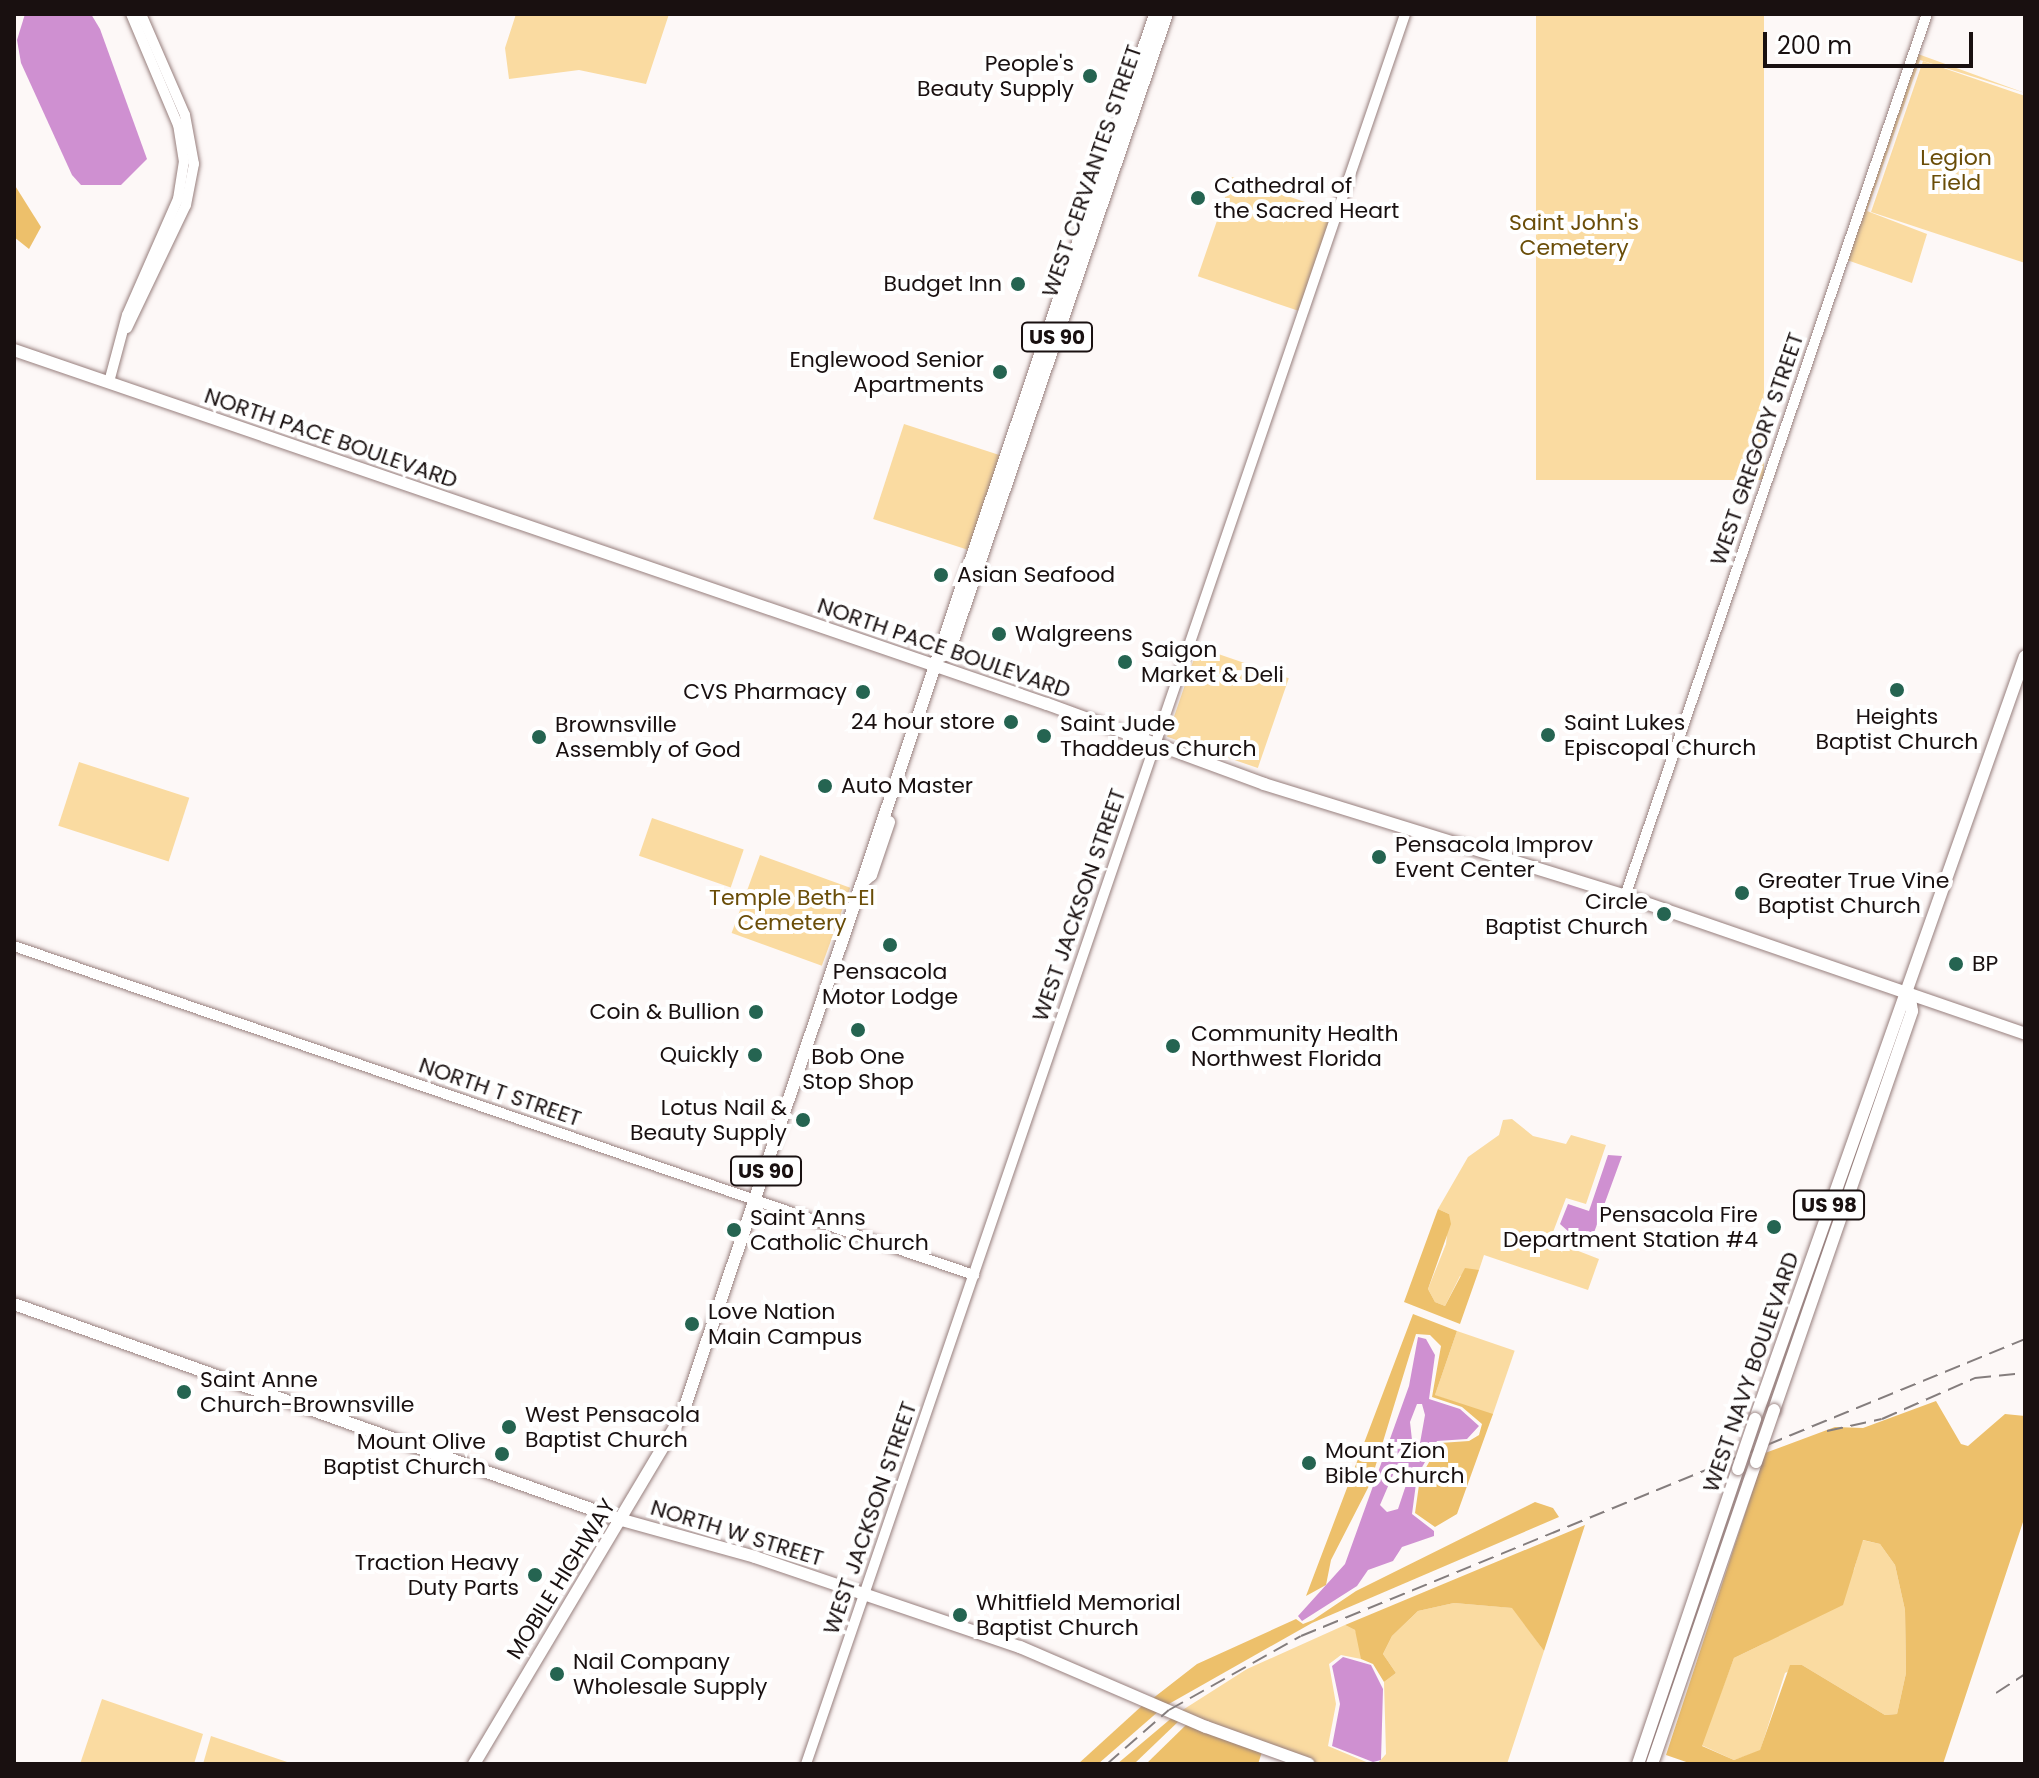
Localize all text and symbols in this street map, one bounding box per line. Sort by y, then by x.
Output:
scale bar [1767,16,1977,66]
text: 200 m [1777,29,1852,62]
street label: WEST CERVANTES STREET [1036,41,1148,301]
place label: People's Beauty Supply [917,50,1074,102]
marker: People's Beauty Supply [1081,67,1099,85]
park label: Legion Field [1920,144,1992,196]
place label: Cathedral of the Sacred Heart [1214,172,1399,224]
marker: Cathedral of the Sacred Heart [1189,189,1207,207]
park label: Saint John's Cemetery [1509,209,1639,260]
place label: Budget Inn [884,271,1002,297]
marker: Budget Inn [1009,275,1027,293]
road number: US 90 [1021,321,1093,353]
street label: WEST GREGORY STREET [1705,329,1809,569]
place label: Englewood Senior Apartments [789,346,984,398]
marker: Englewood Senior Apartments [991,363,1009,381]
street label: NORTH PACE BOULEVARD [201,382,461,494]
place label: Asian Seafood [957,562,1115,588]
marker: Asian Seafood [932,566,950,584]
street label: NORTH PACE BOULEVARD [814,592,1074,704]
place label: Walgreens [1015,621,1133,647]
marker: Walgreens [990,625,1008,643]
place label: Saigon Market & Deli [1141,636,1284,688]
marker: Saigon Market & Deli [1116,653,1134,671]
place label: CVS Pharmacy [683,679,847,705]
marker: Heights Baptist Church [1888,681,1906,699]
marker: CVS Pharmacy [854,683,872,701]
place label: Heights Baptist Church [1816,703,1978,754]
place label: 24 hour store [851,709,995,735]
place label: Saint Lukes Episcopal Church [1564,709,1756,760]
place label: Saint Jude Thaddeus Church [1060,710,1256,762]
place label: Brownsville Assembly of God [555,711,741,762]
marker: 24 hour store [1002,713,1020,731]
marker: Saint Lukes Episcopal Church [1539,726,1557,744]
marker: Saint Jude Thaddeus Church [1035,727,1053,745]
marker: Brownsville Assembly of God [530,728,548,746]
place label: Auto Master [841,773,973,799]
marker: Auto Master [816,777,834,795]
street label: WEST JACKSON STREET [1027,785,1131,1025]
place label: Pensacola Improv Event Center [1395,831,1593,882]
marker: Pensacola Improv Event Center [1370,848,1388,866]
place label: Greater True Vine Baptist Church [1758,867,1949,918]
park label: Temple Beth-El Cemetery [709,884,875,936]
marker: Greater True Vine Baptist Church [1733,884,1751,902]
place label: Circle Baptist Church [1485,888,1648,940]
marker: Circle Baptist Church [1655,905,1673,923]
marker: Pensacola Motor Lodge [881,936,899,954]
place label: BP [1972,951,1998,977]
marker: BP [1947,955,1965,973]
place label: Pensacola Motor Lodge [822,958,958,1010]
place label: Coin & Bullion [589,999,740,1025]
marker: Coin & Bullion [747,1003,765,1021]
place label: Community Health Northwest Florida [1191,1020,1398,1072]
marker: Bob One Stop Shop [849,1021,867,1039]
marker: Community Health Northwest Florida [1162,1035,1184,1057]
place label: Quickly [660,1042,739,1068]
place label: Bob One Stop Shop [802,1043,914,1094]
marker: Quickly [746,1046,764,1064]
street label: NORTH T STREET [416,1052,584,1132]
place label: Lotus Nail & Beauty Supply [630,1094,787,1146]
marker: Lotus Nail & Beauty Supply [794,1111,812,1129]
road number: US 90 [730,1155,802,1187]
road number: US 98 [1793,1189,1865,1221]
place label: Pensacola Fire Department Station #4 [1503,1201,1758,1252]
place label: Saint Anns Catholic Church [750,1204,929,1256]
marker: Pensacola Fire Department Station #4 [1765,1218,1783,1236]
marker: Saint Anns Catholic Church [725,1221,743,1239]
street label: WEST NAVY BOULEVARD [1697,1248,1805,1496]
place label: Love Nation Main Campus [708,1298,862,1350]
marker: Love Nation Main Campus [683,1315,701,1333]
place label: Saint Anne Church-Brownsville [200,1366,414,1418]
marker: Saint Anne Church-Brownsville [175,1383,193,1401]
street label: WEST JACKSON STREET [818,1398,922,1638]
place label: West Pensacola Baptist Church [525,1401,700,1452]
marker: West Pensacola Baptist Church [500,1418,518,1436]
place label: Mount Olive Baptist Church [323,1428,486,1480]
place label: Mount Zion Bible Church [1325,1437,1464,1488]
marker: Mount Olive Baptist Church [493,1445,511,1463]
marker: Mount Zion Bible Church [1300,1454,1318,1472]
street label: MOBILE HIGHWAY [501,1494,621,1664]
street label: NORTH W STREET [647,1494,827,1572]
place label: Traction Heavy Duty Parts [355,1549,519,1600]
marker: Traction Heavy Duty Parts [526,1566,544,1584]
place label: Whitfield Memorial Baptist Church [976,1589,1181,1640]
marker: Whitfield Memorial Baptist Church [951,1606,969,1624]
place label: Nail Company Wholesale Supply [573,1648,768,1700]
marker: Nail Company Wholesale Supply [548,1665,566,1683]

